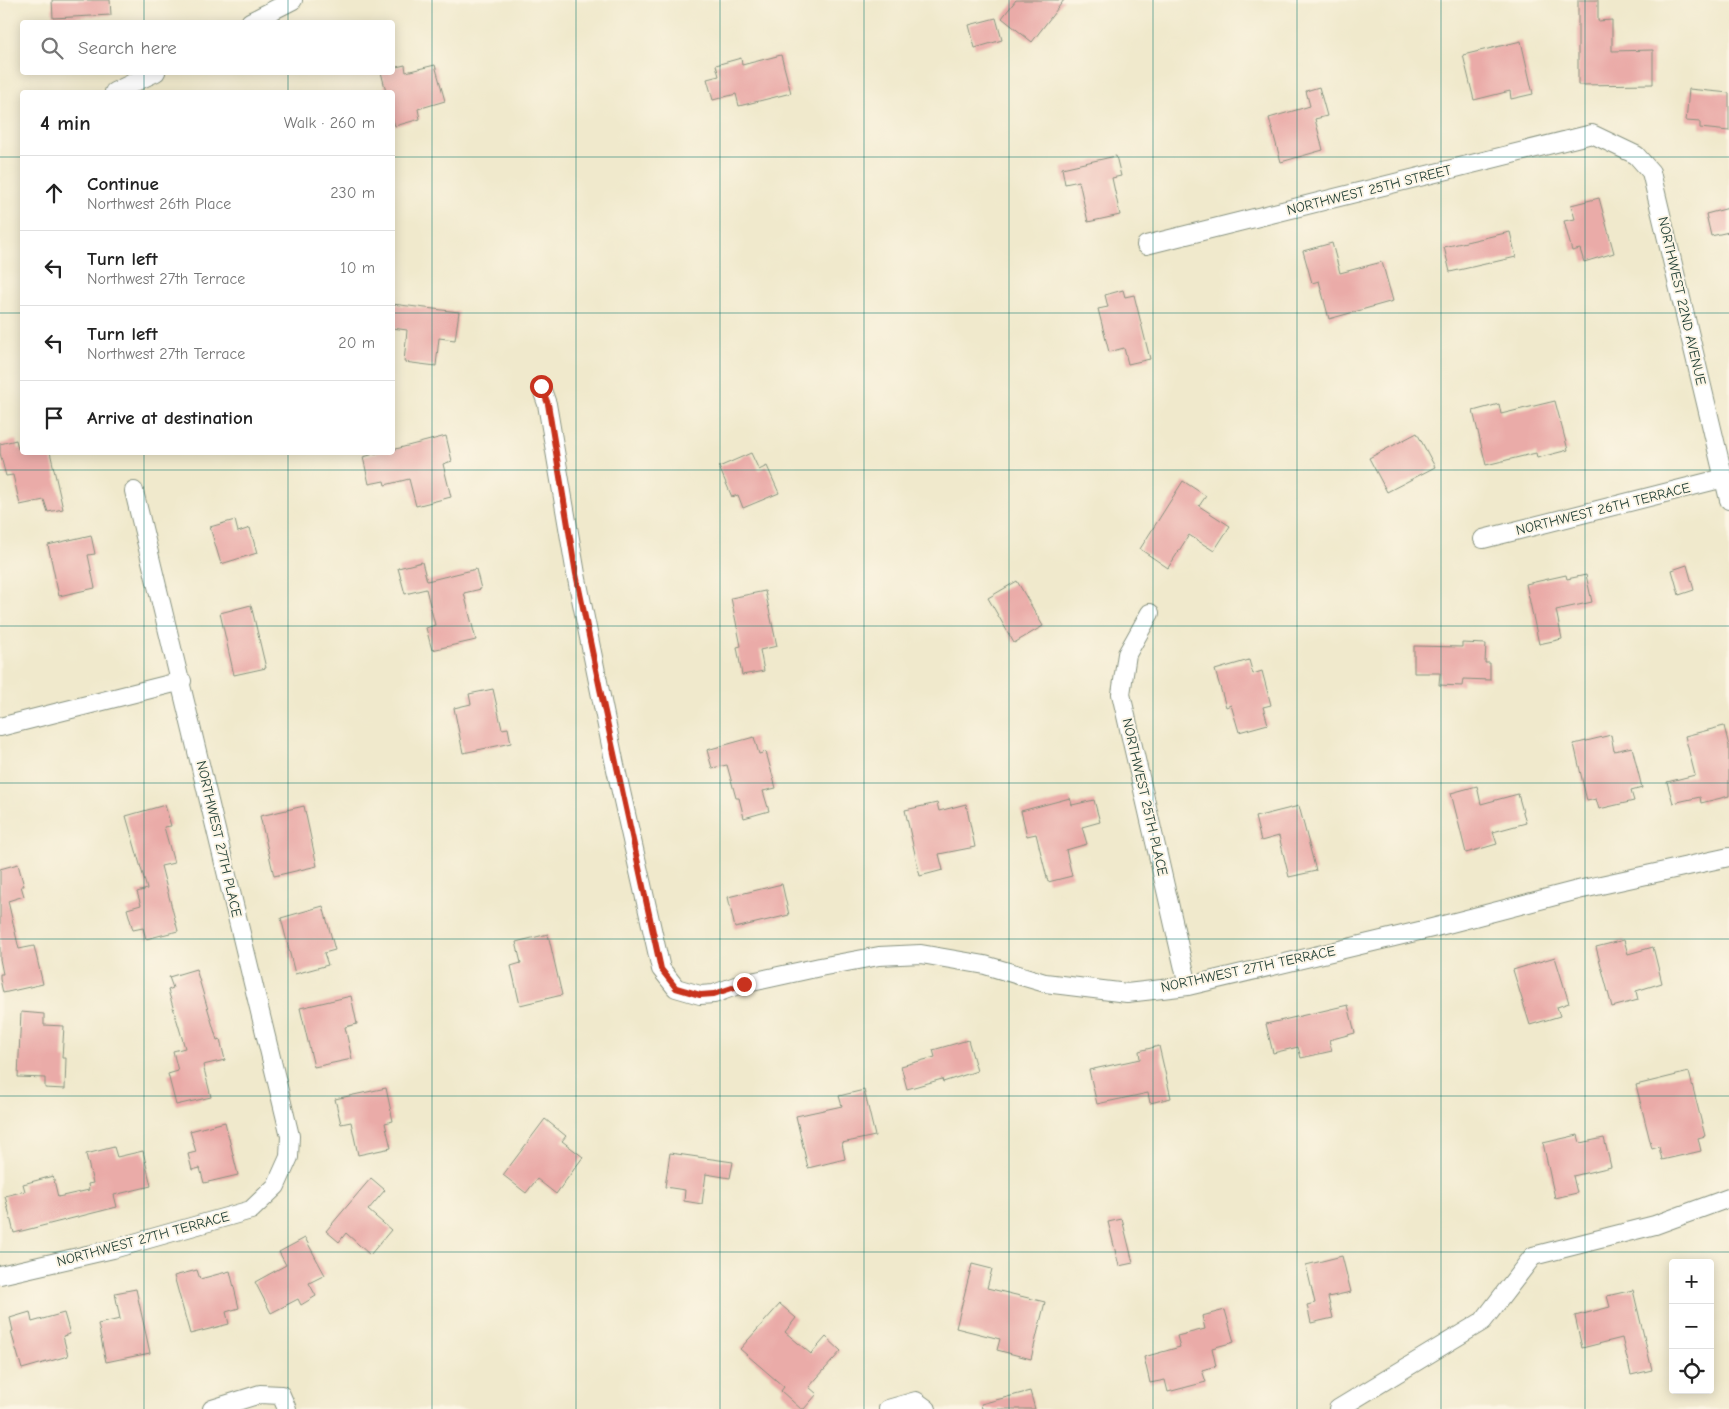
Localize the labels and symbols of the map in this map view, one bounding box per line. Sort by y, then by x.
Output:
street label: NORTHWEST 25TH STREET [1285,161,1454,219]
street label: NORTHWEST 22ND AVENUE [1654,215,1710,387]
route start [530,375,553,398]
street label: NORTHWEST 26TH TERRACE [1514,479,1692,539]
street label: NORTHWEST 25TH PLACE [1119,717,1171,877]
street label: NORTHWEST 27TH PLACE [193,759,245,919]
street label: NORTHWEST 27TH TERRACE [1159,942,1337,996]
route end [733,973,756,996]
street label: NORTHWEST 27TH TERRACE [55,1208,231,1270]

